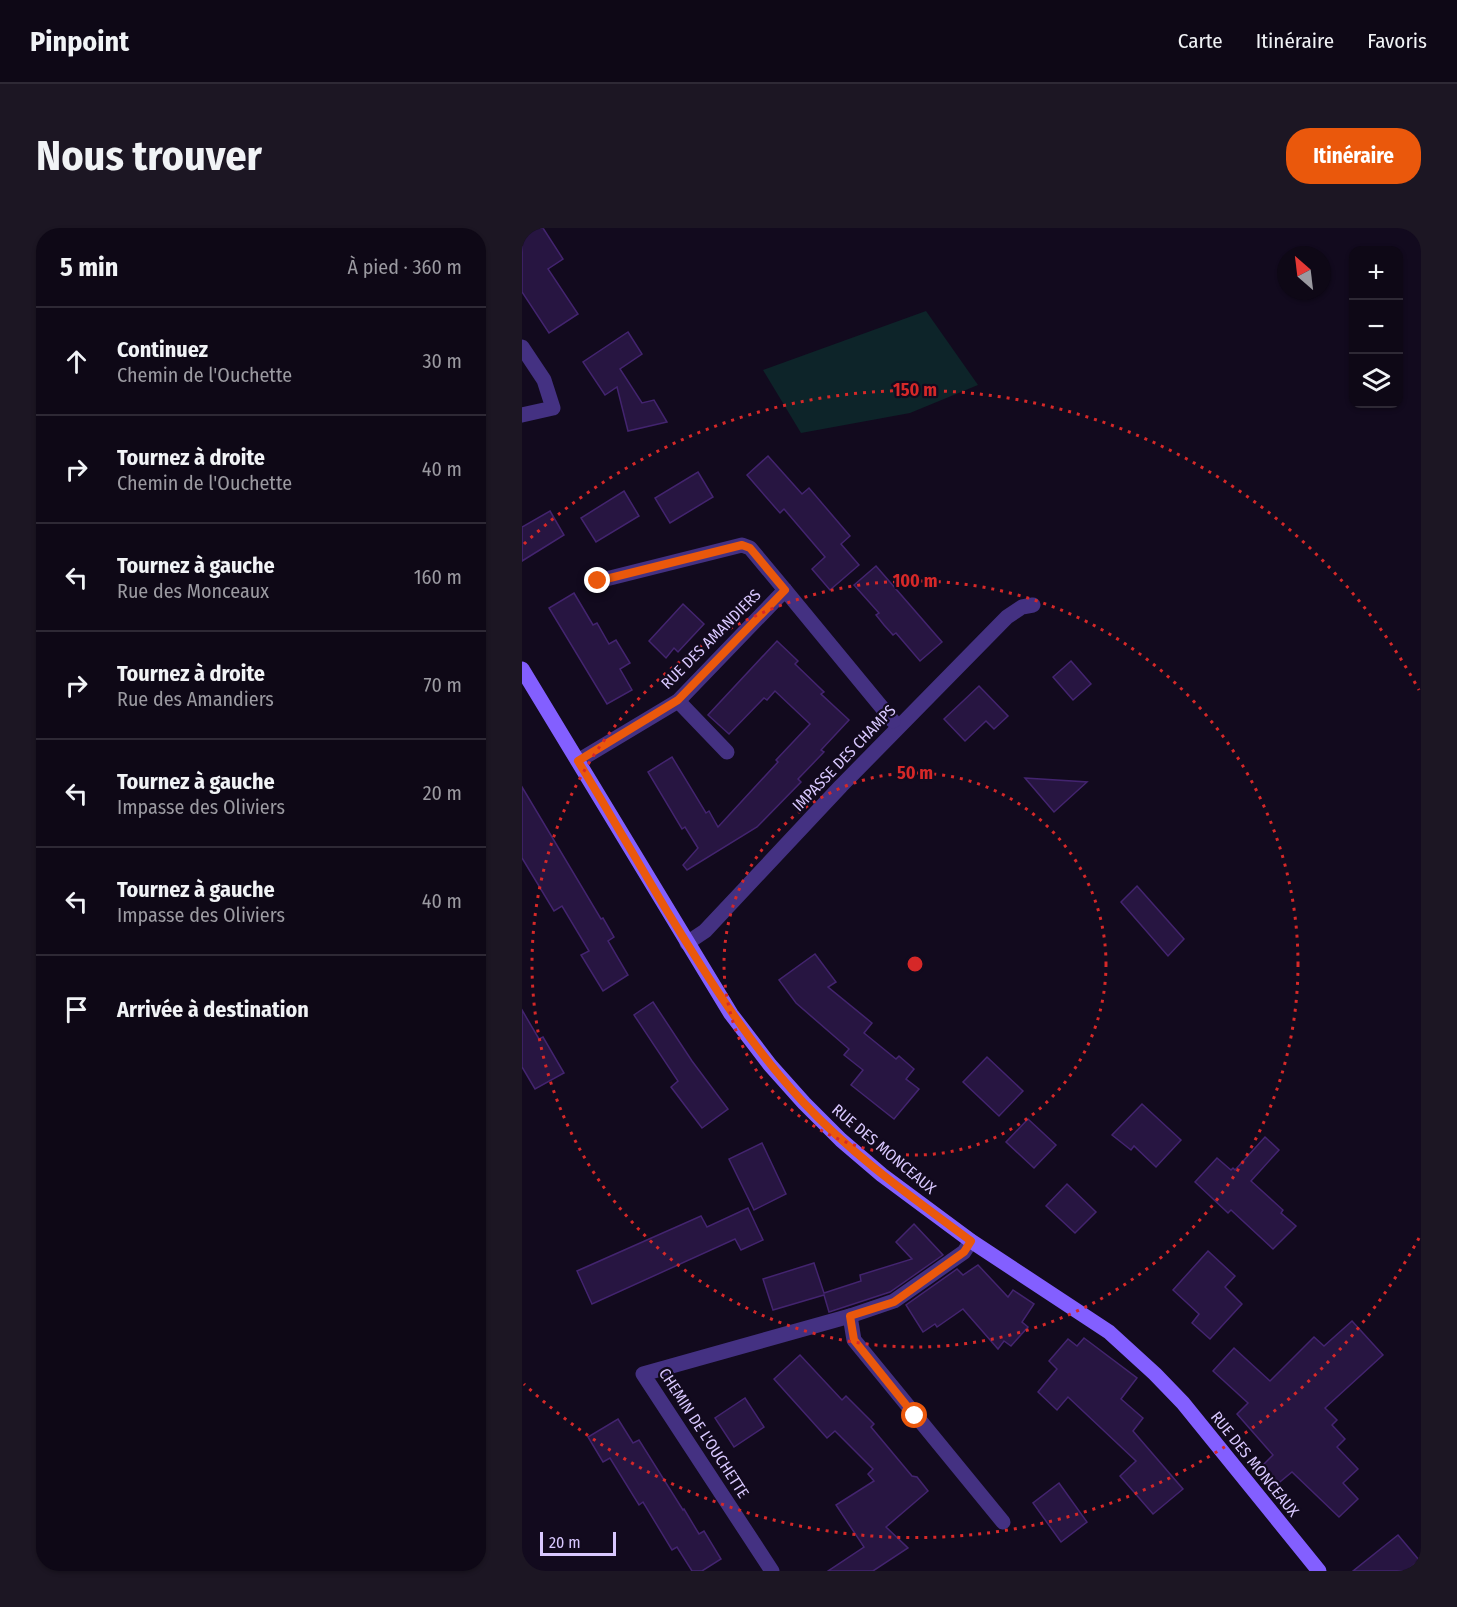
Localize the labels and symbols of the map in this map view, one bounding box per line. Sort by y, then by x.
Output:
north arrow [1277,246,1331,300]
text: 150 m [893,379,937,401]
route end [584,567,610,593]
text: 100 m [893,570,937,592]
street label: RUE DES AMANDIERS [657,585,765,693]
street label: IMPASSE DES CHAMPS [788,701,900,815]
text: 50 m [897,762,933,784]
centre of rings [905,954,925,974]
street label: RUE DES MONCEAUX [828,1100,940,1198]
street label: CHEMIN DE L'OUCHETTE [655,1365,753,1501]
route start [901,1402,927,1428]
street label: RUE DES MONCEAUX [1207,1408,1303,1520]
scale bar [540,1529,616,1556]

